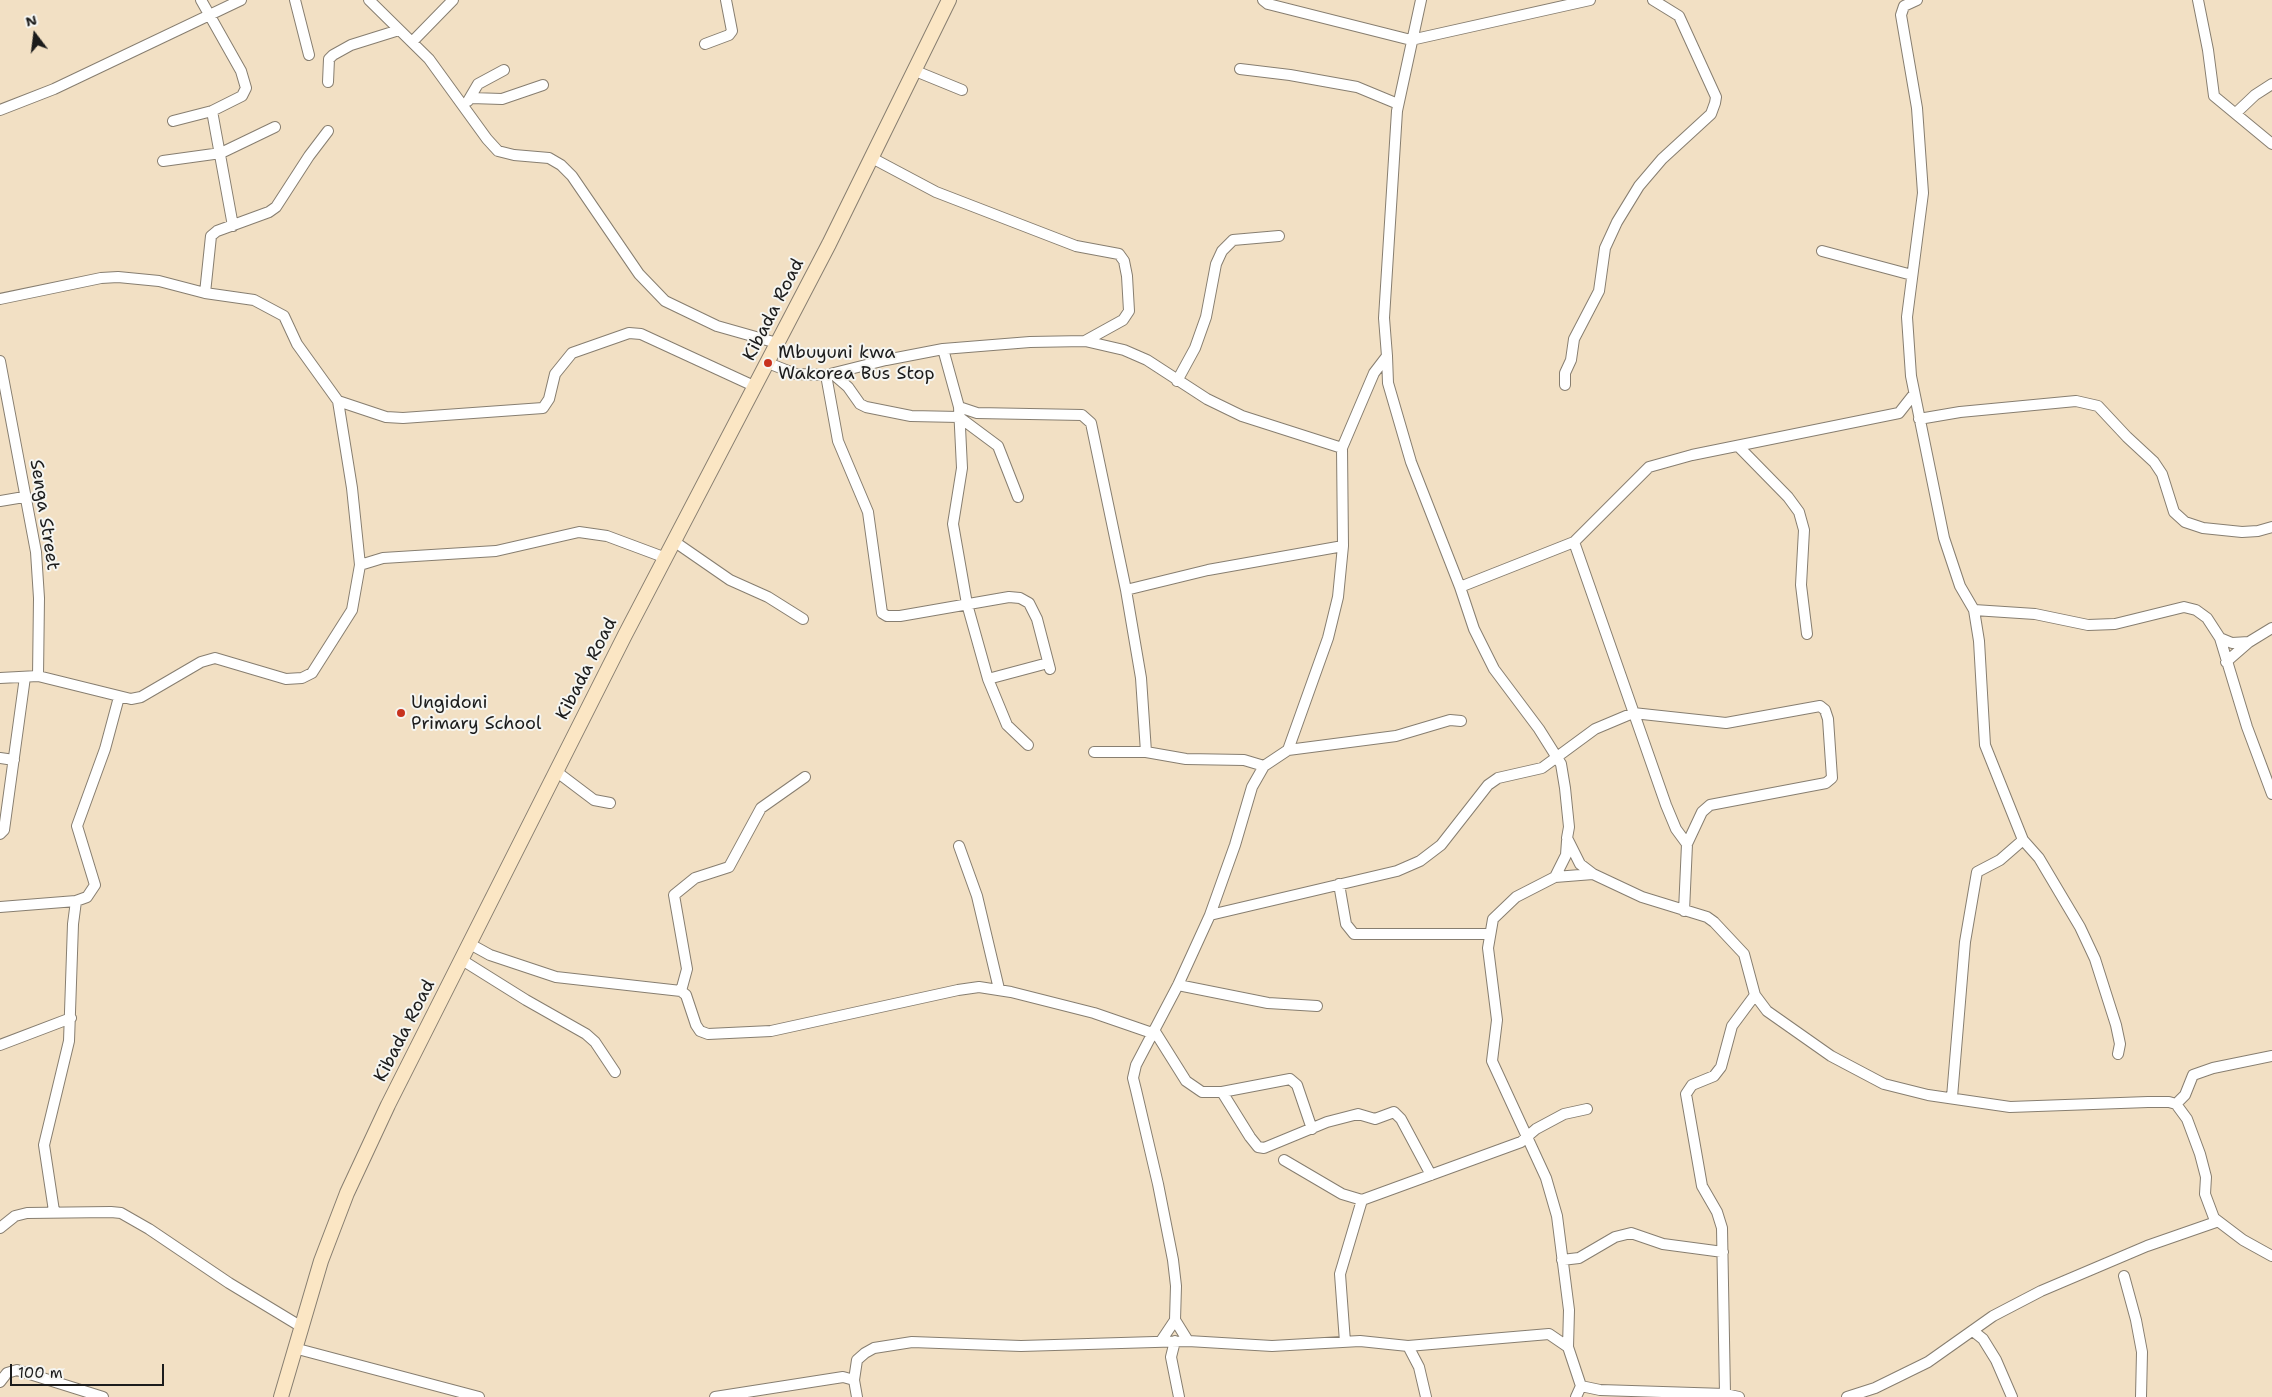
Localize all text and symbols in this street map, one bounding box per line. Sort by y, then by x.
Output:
north arrow [10,10,60,60]
text: N [23,10,39,31]
street label: Kibada Road [739,255,809,365]
place label: Mbuyuni kwa Wakorea Bus Stop [778,342,935,384]
marker: Mbuyuni kwa Wakorea Bus Stop [762,357,774,369]
street label: Senga Street [25,458,63,572]
street label: Kibada Road [552,614,622,724]
place label: Ungidoni Primary School [411,692,541,734]
marker: Ungidoni Primary School [395,707,407,719]
street label: Kibada Road [370,976,440,1086]
scale bar [12,1354,166,1386]
text: 100 m [18,1363,63,1383]

